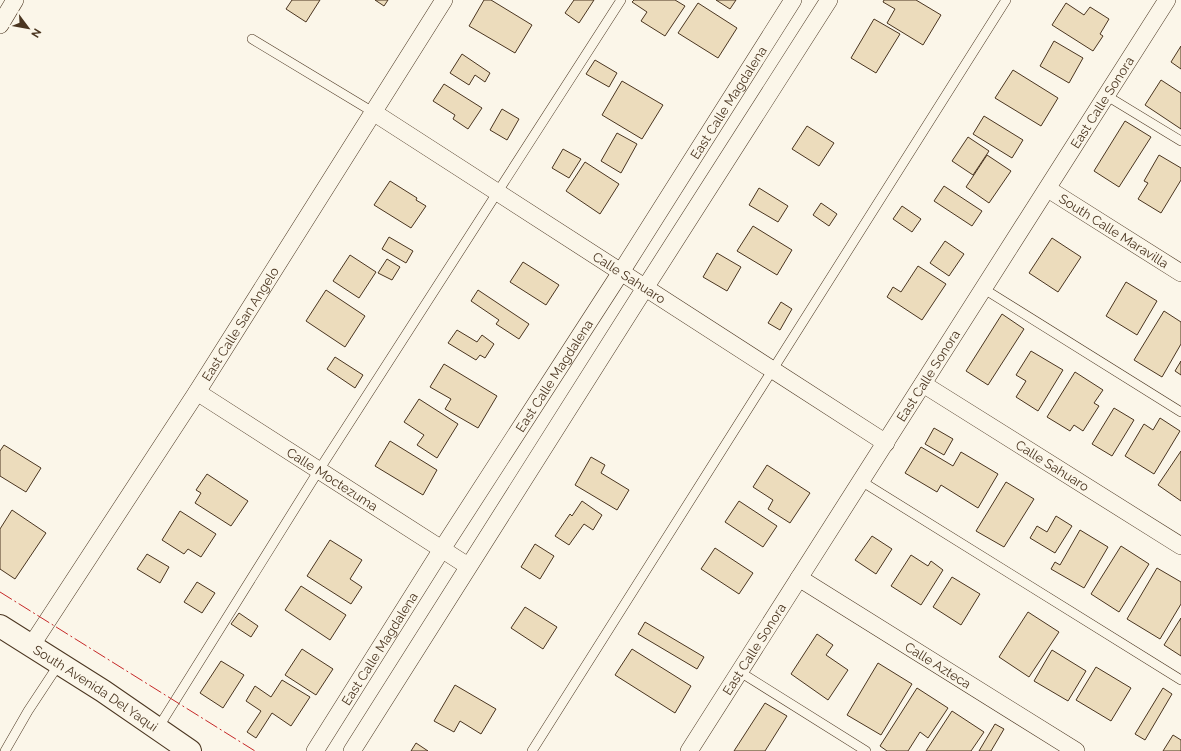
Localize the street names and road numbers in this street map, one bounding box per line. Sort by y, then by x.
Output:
street label: East Calle Magdalena [687,43,769,162]
street label: East Calle Sonora [1067,54,1137,151]
street label: South Calle Maravilla [1056,191,1171,271]
street label: Calle Sahuaro [590,248,669,306]
street label: East Calle San Angelo [198,264,282,384]
street label: East Calle Magdalena [512,317,596,435]
street label: East Calle Sonora [893,327,963,424]
street label: Calle Sahuaro [1013,437,1092,494]
street label: Calle Moctezuma [284,444,381,514]
street label: East Calle Magdalena [338,589,421,708]
street label: East Calle Sonora [719,600,789,698]
street label: Calle Azteca [902,639,974,691]
street label: South Avenida Del Yaqui [31,642,161,734]

